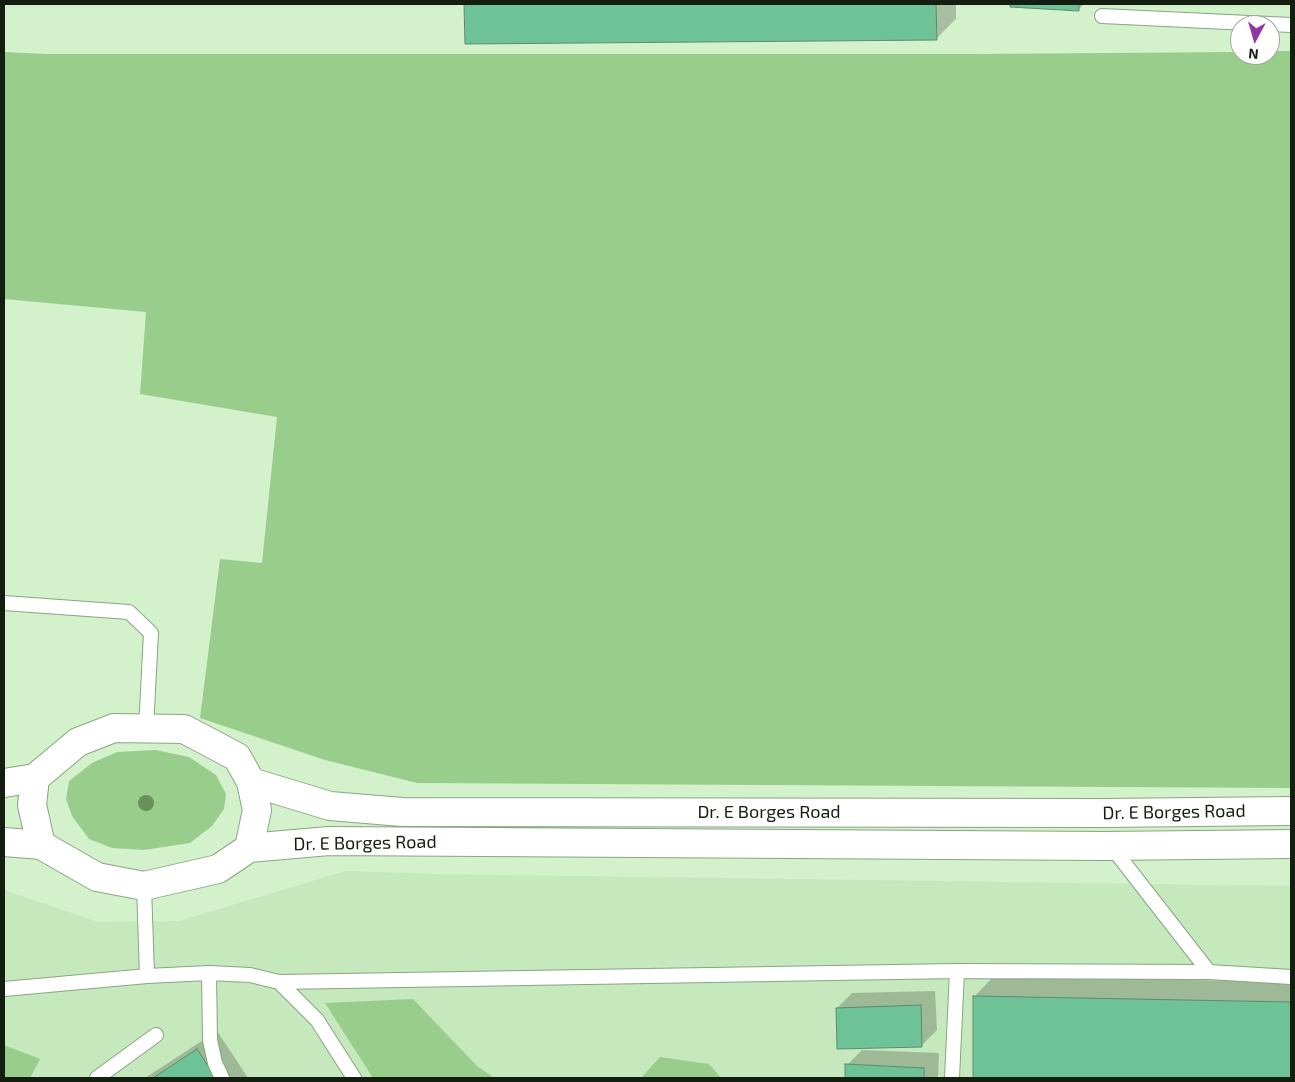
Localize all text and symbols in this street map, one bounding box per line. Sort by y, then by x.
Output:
north arrow [1230,15,1280,65]
text: N [1248,45,1259,63]
street label: Dr. E Borges Road [1102,800,1246,824]
street label: Dr. E Borges Road [697,801,841,823]
street label: Dr. E Borges Road [293,831,437,855]

